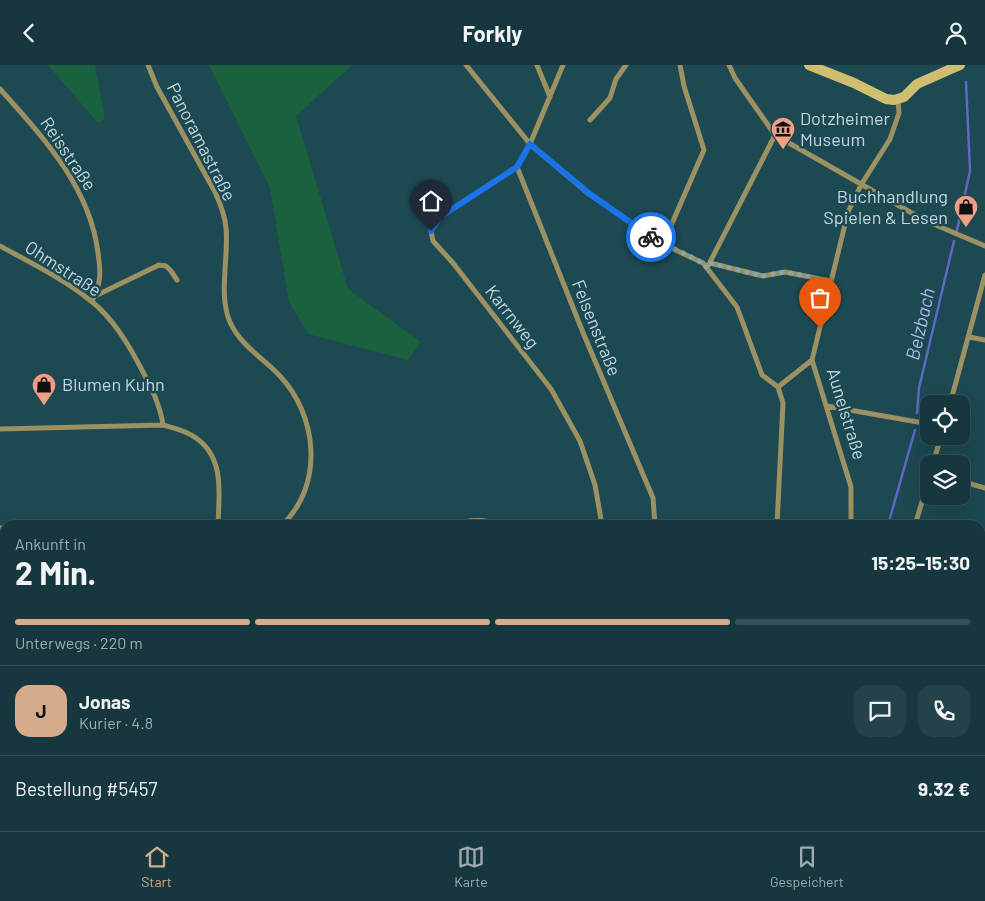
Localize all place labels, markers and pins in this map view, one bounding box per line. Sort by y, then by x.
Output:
place label: Dotzheimer Museum [800,107,891,150]
museum icon: Dotzheimer Museum [770,116,796,150]
pin [410,180,452,231]
place label: Buchhandlung Spielen & Lesen [823,185,948,228]
shop icon: Buchhandlung Spielen & Lesen [953,194,979,228]
pin [799,277,841,328]
shop icon: Blumen Kuhn [31,372,57,406]
place label: Blumen Kuhn [62,373,165,395]

